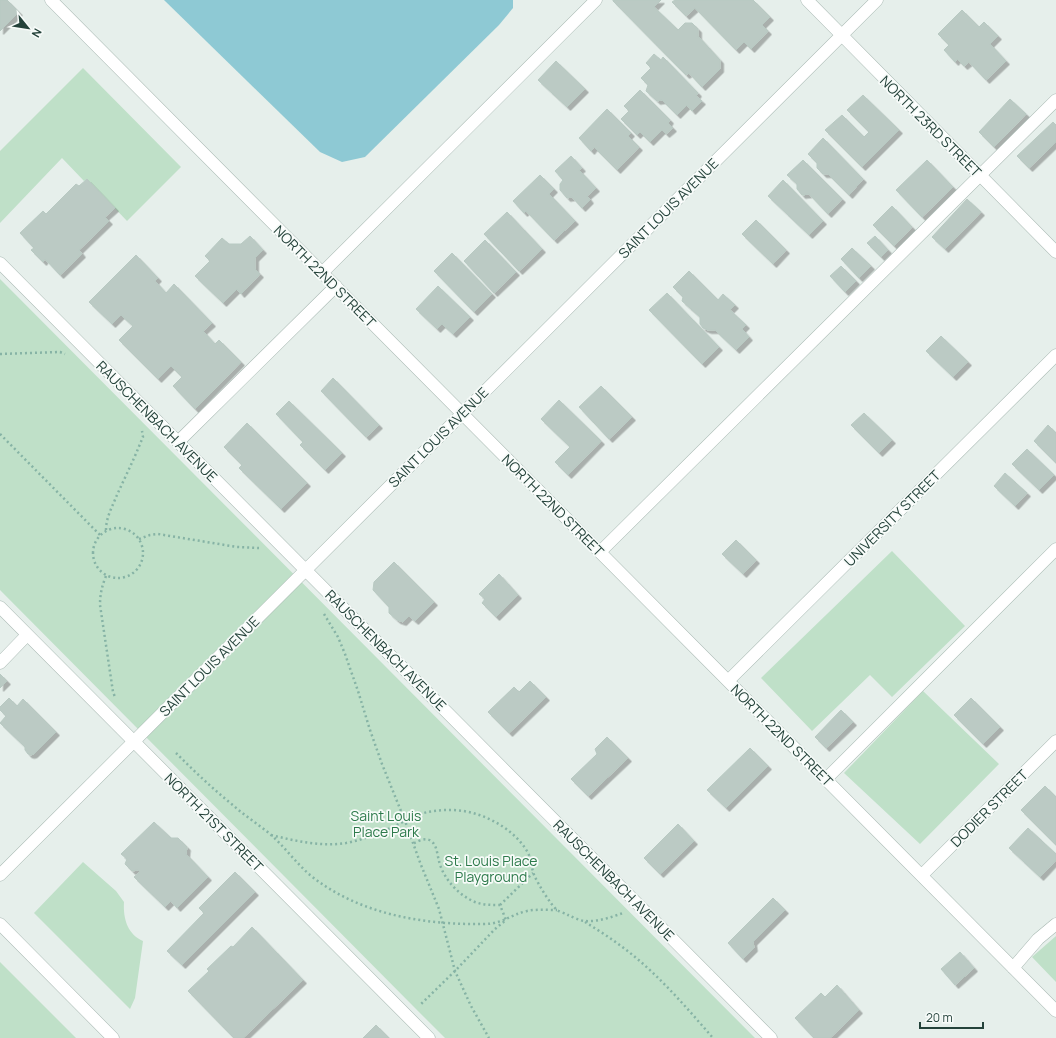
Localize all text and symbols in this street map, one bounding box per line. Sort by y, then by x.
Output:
north arrow [8,8,48,48]
text: N [29,26,46,41]
street label: NORTH 23RD STREET [876,71,986,181]
street label: SAINT LOUIS AVENUE [614,154,722,262]
street label: NORTH 22ND STREET [270,221,381,332]
street label: RAUSCHENBACH AVENUE [92,356,222,486]
street label: SAINT LOUIS AVENUE [384,383,492,491]
street label: NORTH 22ND STREET [498,450,609,561]
street label: UNIVERSITY STREET [840,465,945,570]
street label: RAUSCHENBACH AVENUE [321,585,451,715]
street label: SAINT LOUIS AVENUE [155,612,263,720]
street label: NORTH 22ND STREET [727,680,838,791]
street label: DODIER STREET [946,765,1032,851]
street label: NORTH 21ST STREET [161,769,268,876]
park label: Saint Louis Place Park [351,806,421,841]
street label: RAUSCHENBACH AVENUE [549,815,679,945]
park label: St. Louis Place Playground [445,851,537,886]
scale bar [920,1004,983,1030]
text: 20 m [926,1009,953,1026]

